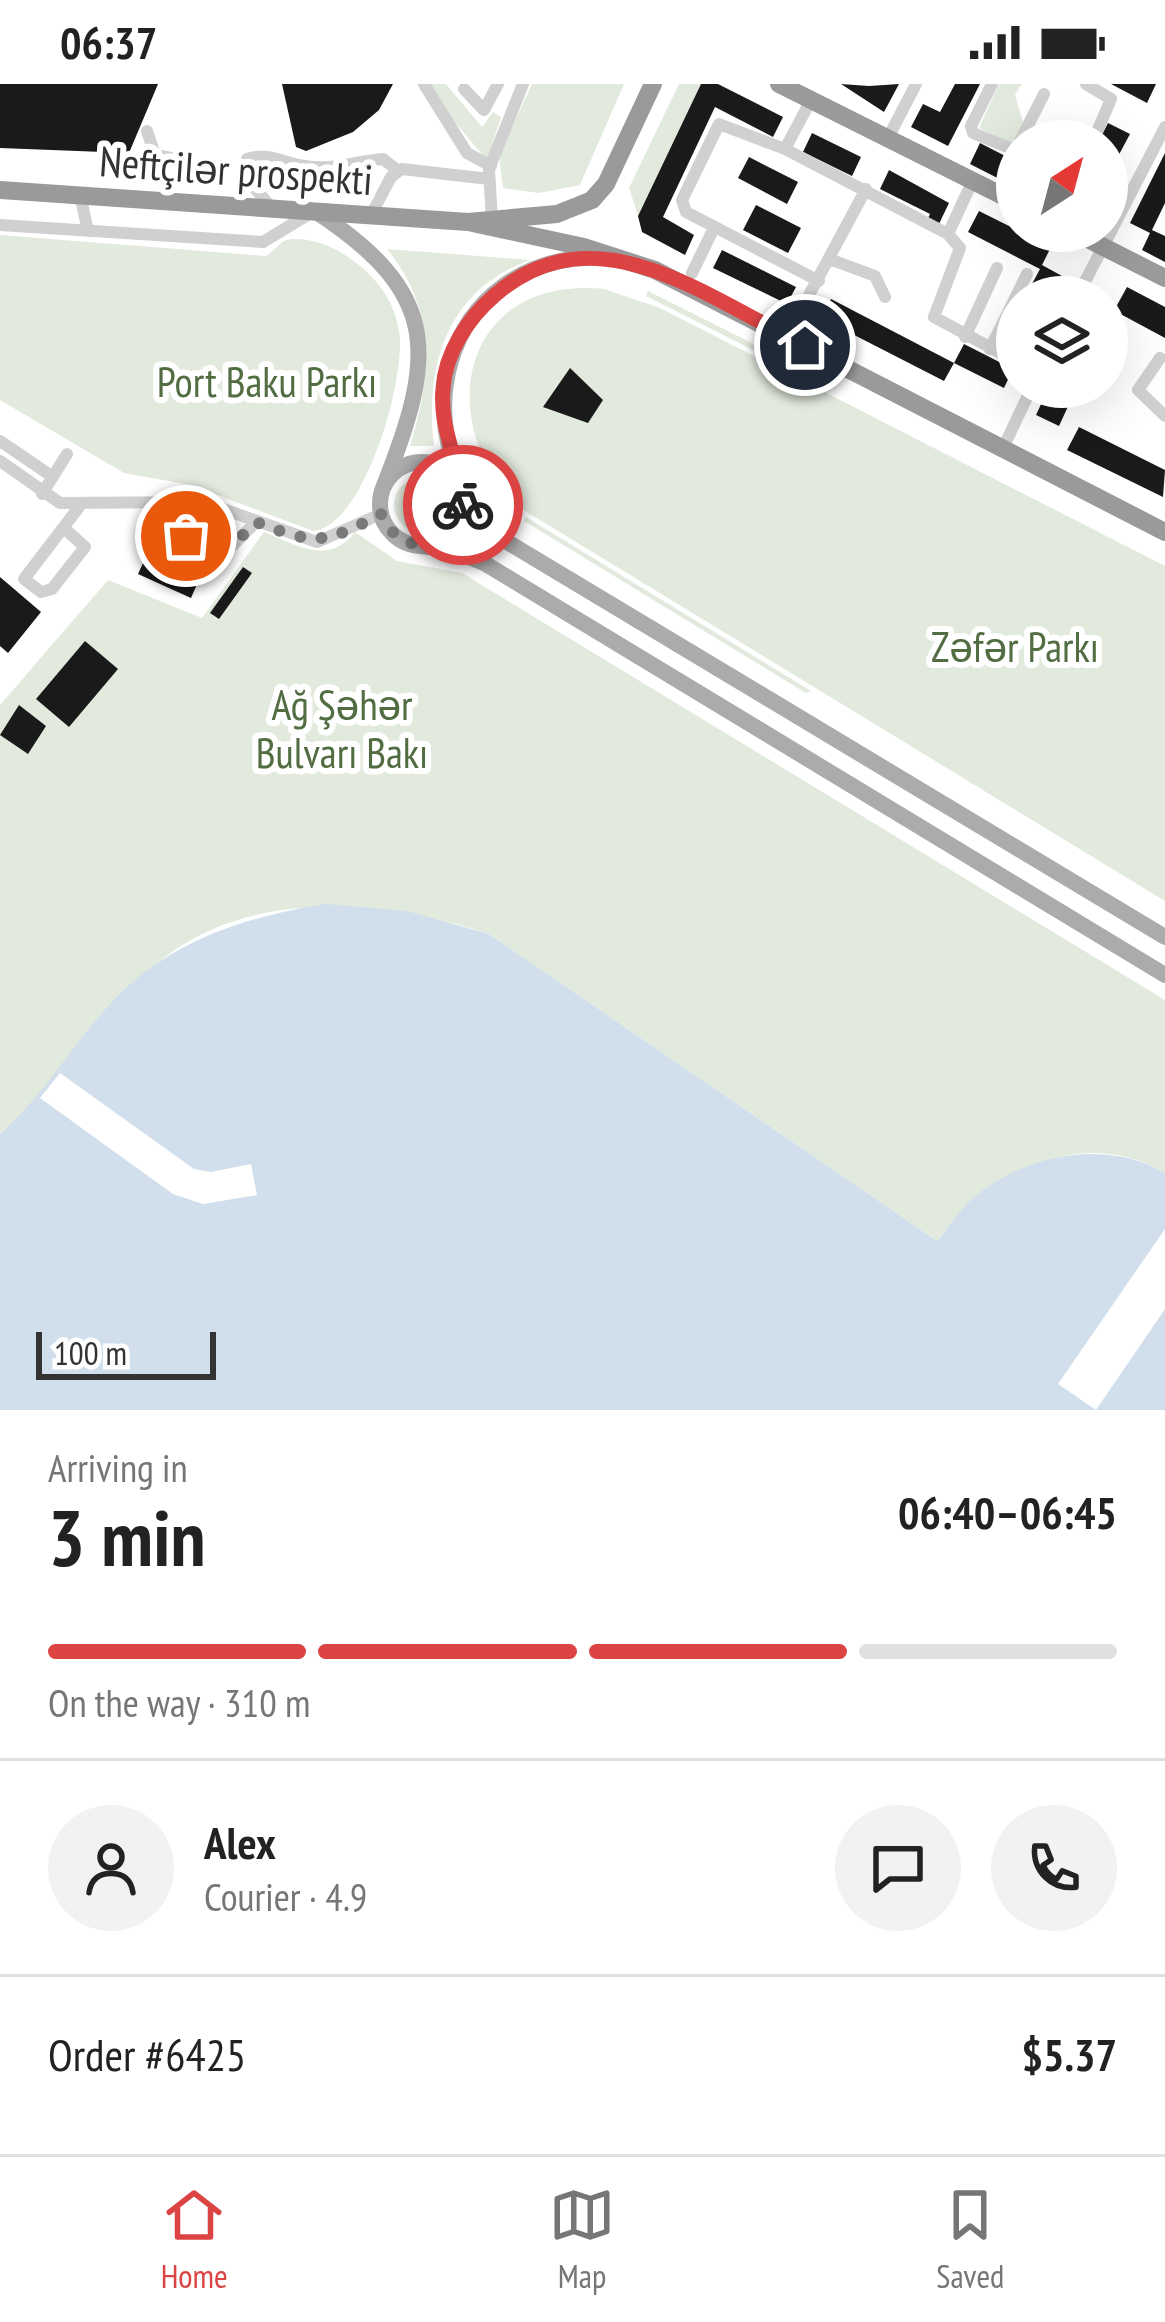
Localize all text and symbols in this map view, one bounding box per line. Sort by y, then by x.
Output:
text: 06:37 [60,13,157,71]
north arrow [996,120,1128,252]
map controls [996,120,1128,408]
street label: Neftçilər prospekti [98,133,374,207]
button: layers [996,276,1128,408]
pin [754,294,856,396]
icon: home [772,312,838,378]
park label: Port Baku Parkı [157,354,377,409]
courier [403,445,523,565]
icon: bike [430,472,496,538]
pin [135,485,237,587]
icon: bag [153,503,219,569]
park label: Zəfər Parkı [931,619,1099,674]
park label: Ağ Şəhər Bulvarı Bakı [256,677,428,780]
scale bar [36,1326,216,1379]
text: 100 m [54,1331,127,1374]
text: Arriving in [48,1442,188,1493]
text: 06:40–06:45 [898,1483,1117,1541]
text: 3 min [48,1487,206,1588]
text: On the way · 310 m [48,1677,310,1728]
button: person [48,1805,174,1931]
button: chat [835,1805,961,1931]
button: phone [991,1805,1117,1931]
text: Alex [204,1813,276,1871]
text: Courier · 4.9 [204,1871,367,1922]
text: Order #6425 [48,2025,246,2083]
text: $5.37 [1021,2025,1117,2083]
tab: Home [161,2182,228,2297]
tab: Map [549,2182,615,2297]
tab: Saved [936,2182,1004,2297]

